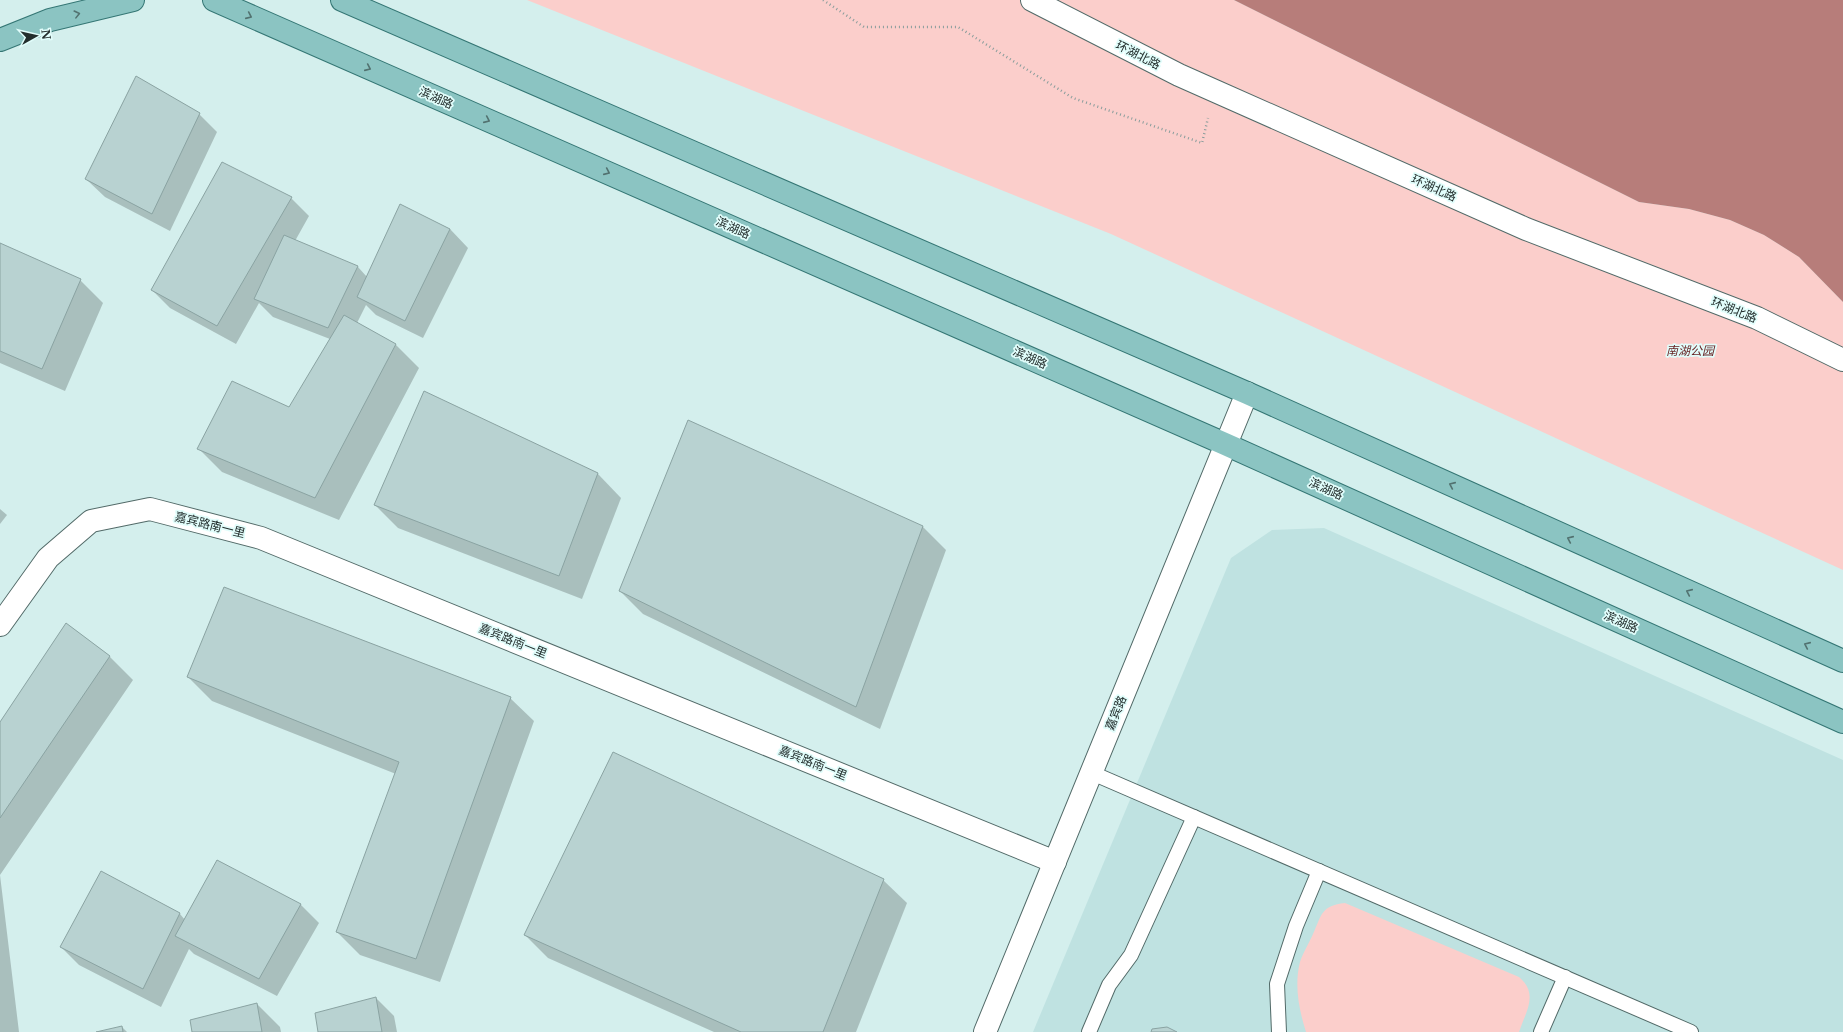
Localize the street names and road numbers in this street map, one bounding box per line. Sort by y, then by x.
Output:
street label: 环湖北路 [1113,37,1163,72]
street label: 滨湖路 [417,83,456,112]
street label: 环湖北路 [1409,171,1459,204]
street label: 滨湖路 [714,213,753,242]
street label: 环湖北路 [1709,294,1759,325]
street label: 滨湖路 [1011,343,1050,372]
street label: 滨湖路 [1307,474,1346,503]
street label: 嘉宾路南一里 [173,509,247,541]
street label: 滨湖路 [1602,607,1641,636]
street label: 嘉宾路南一里 [477,620,549,661]
street label: 嘉宾路 [1102,693,1129,732]
street label: 嘉宾路南一里 [777,742,849,783]

